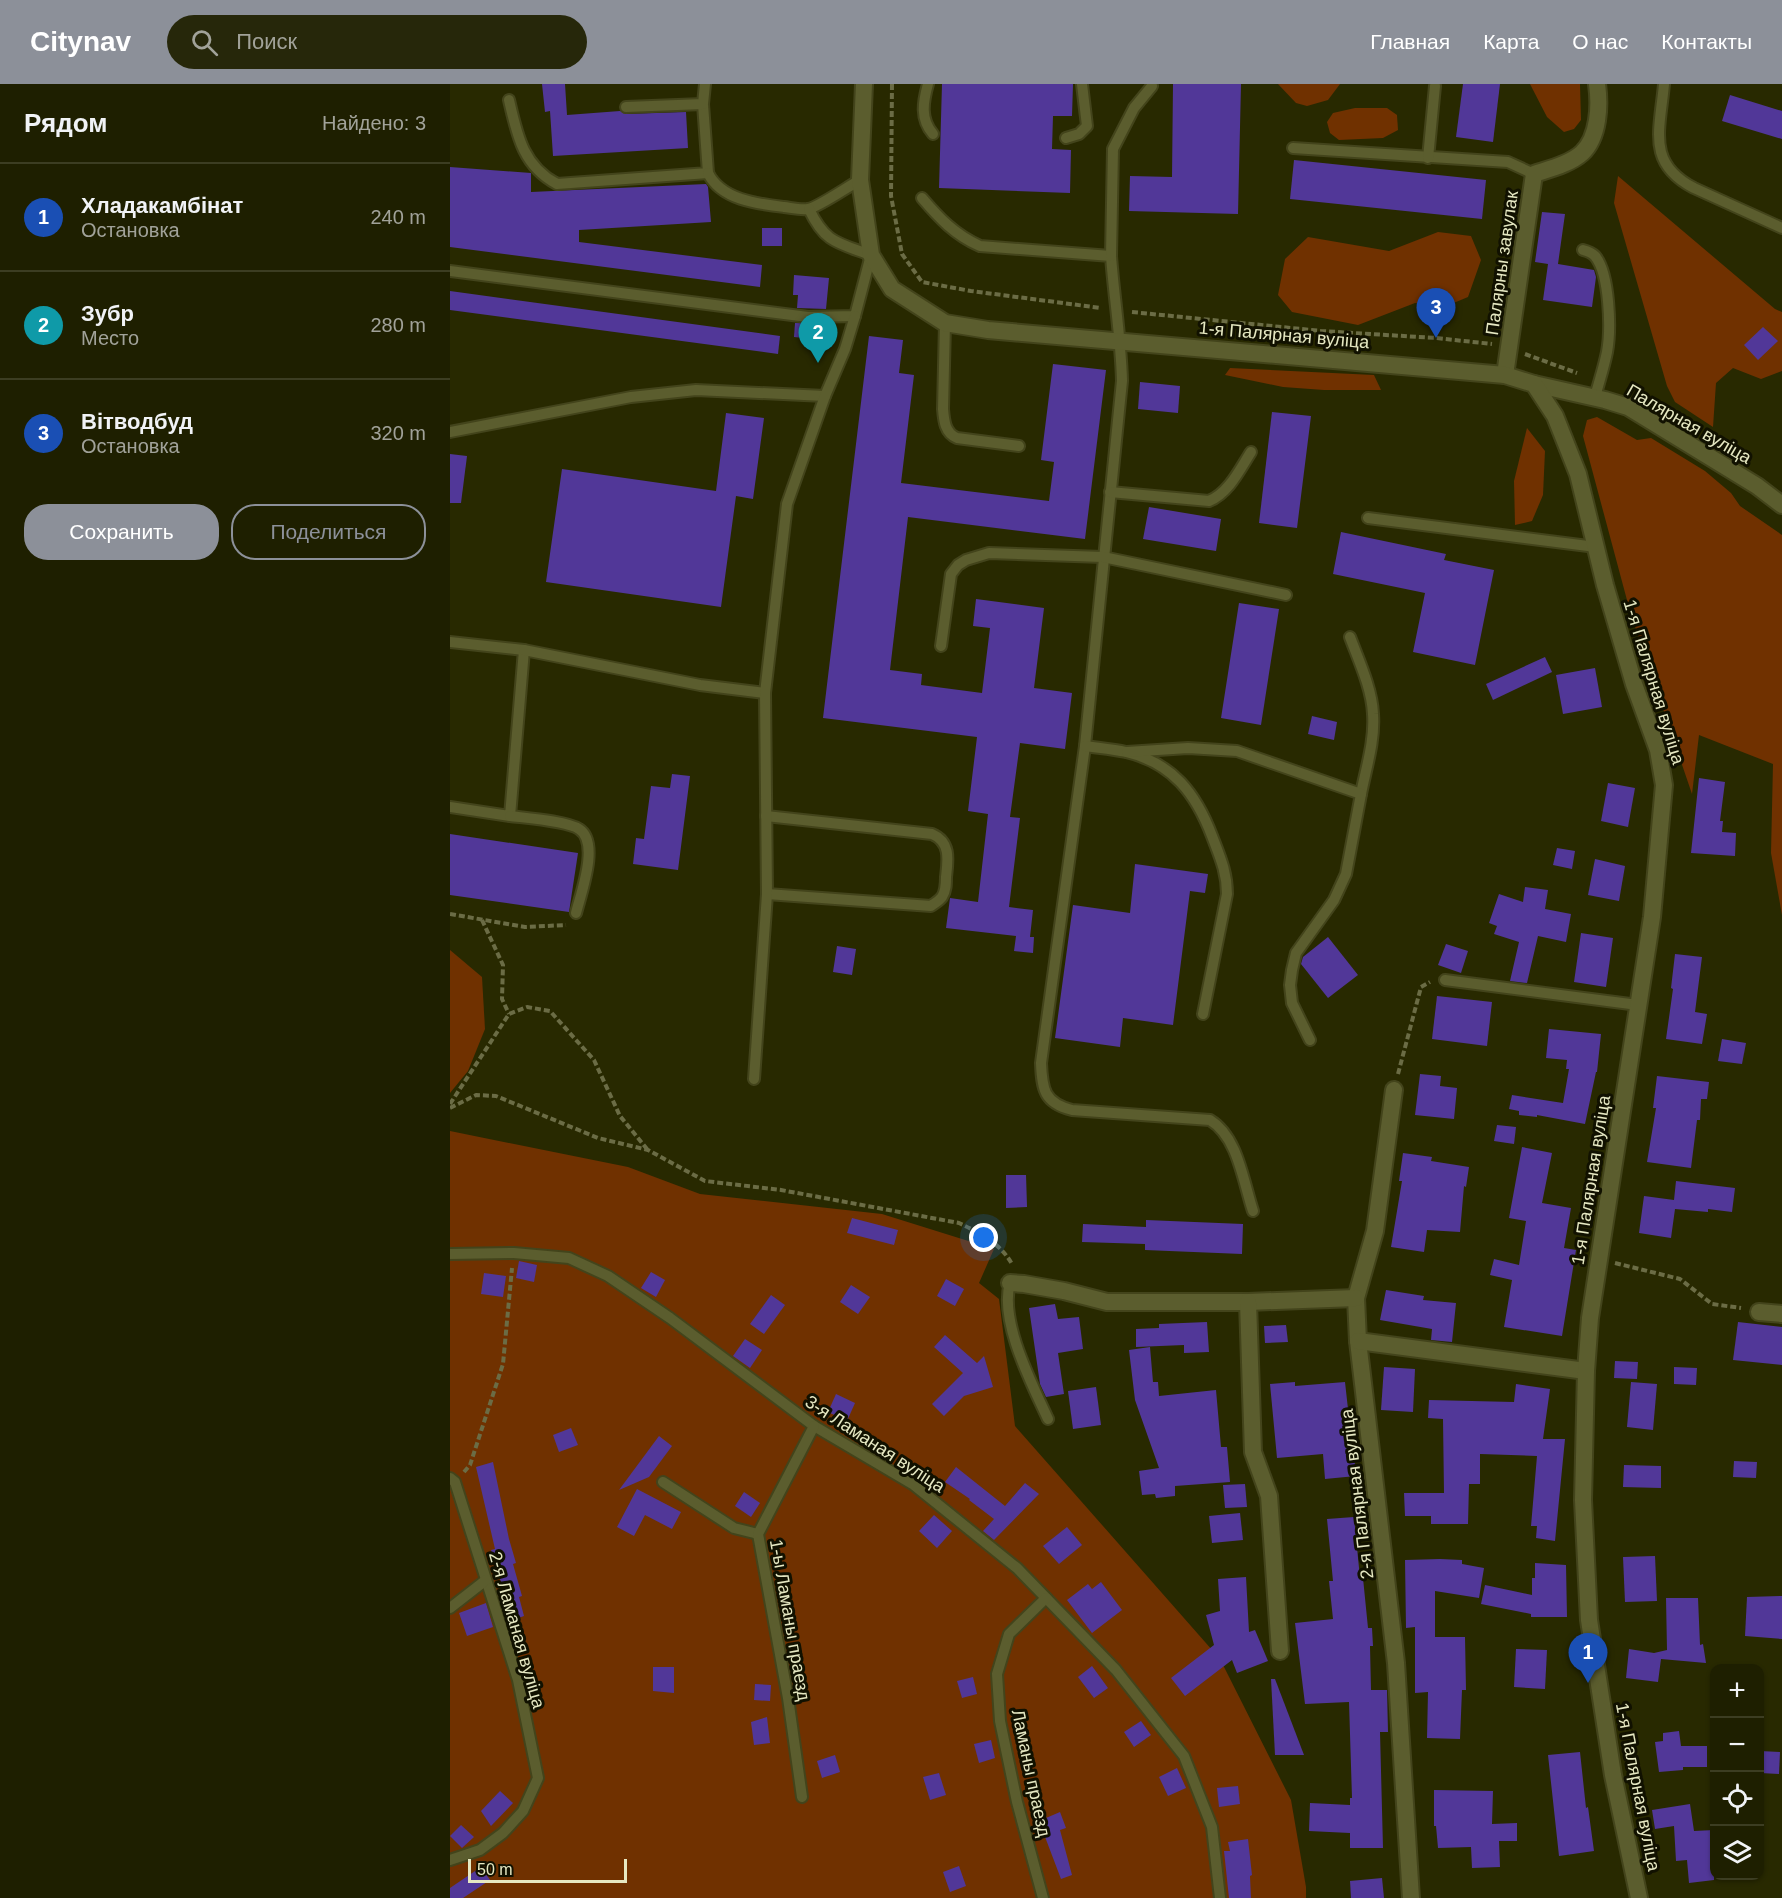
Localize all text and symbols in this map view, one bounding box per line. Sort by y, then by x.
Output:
search box [167,15,587,69]
text: Citynav [30,26,131,57]
icon: search [188,26,221,59]
text: Поиск [236,29,297,54]
text: Главная [1370,30,1450,53]
text: Карта [1483,30,1539,53]
text: О нас [1572,30,1628,53]
text: Контакты [1661,30,1752,53]
text: Рядом [24,108,107,138]
text: Найдено: 3 [322,112,426,134]
street label: Палярны завулак [1482,189,1522,336]
text: Хладакамбінат [81,193,243,218]
text: 1 [38,206,49,228]
text: 240 m [370,206,426,228]
text: Остановка [81,219,180,241]
pin: 3 [1416,288,1456,338]
text: Зубр [81,301,134,326]
text: 2 [38,314,49,336]
text: 280 m [370,314,426,336]
pin: 2 [798,314,838,363]
street label: 1-я Палярная вуліца [1198,318,1371,353]
text: Место [81,327,139,349]
street label: Палярная вуліца [1623,380,1756,468]
text: Вітводбуд [81,409,193,434]
text: 3 [38,422,49,444]
text: 320 m [370,422,426,444]
text: Остановка [81,435,180,457]
button: Сохранить [24,504,219,560]
button: Поделиться [231,504,426,560]
street label: 1-я Палярная вуліца [1619,597,1689,768]
street label: 1-я Палярная вуліца [1568,1093,1614,1266]
your location [969,1223,998,1252]
street label: 3-я Ламаная вуліца [802,1391,949,1497]
street label: 2-я Палярная вуліца [1337,1407,1377,1580]
street label: 1-ы Ламаны праезд [766,1538,814,1703]
street label: 2-я Ламаная вуліца [485,1549,549,1712]
pin: 1 [1568,1634,1608,1683]
map controls [1710,1664,1764,1880]
button: + [1710,1664,1764,1718]
street label: 1-я Палярная вуліца [1612,1701,1664,1874]
street label: Ламаны праезд [1008,1707,1054,1839]
button: − [1710,1718,1764,1772]
button: locate [1710,1772,1764,1826]
button: layers [1710,1826,1764,1880]
scale bar [468,1856,627,1884]
text: 50 m [477,1861,513,1878]

